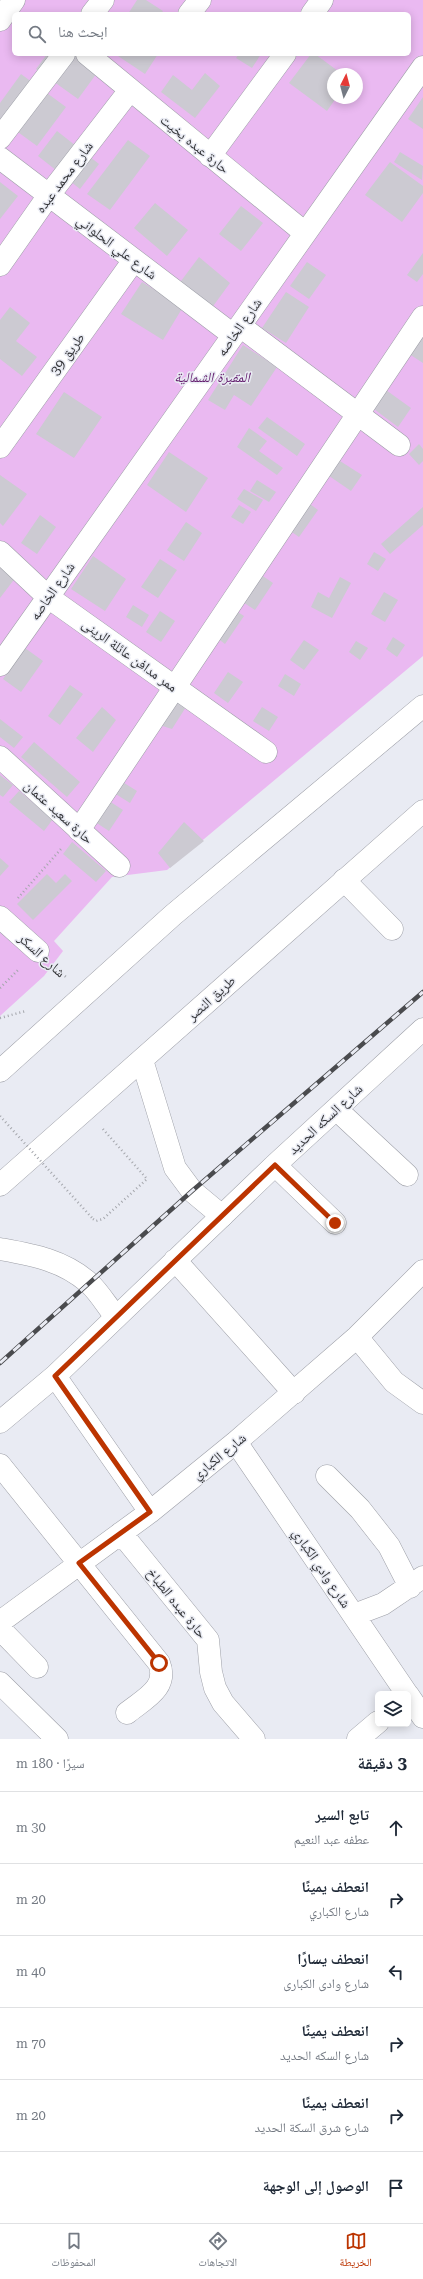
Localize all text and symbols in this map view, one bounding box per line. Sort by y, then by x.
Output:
search box [12,12,411,56]
icon: search [26,23,48,45]
text: ابحث هنا [58,23,108,41]
north arrow [327,68,363,104]
street label: حارة عبده بخيت [157,111,233,177]
street label: شارع محمد عبده [32,138,98,217]
street label: شارع علي الحلواني [72,212,160,285]
street label: شارع الخاصه [213,295,266,360]
street label: طريق 39 [46,330,89,379]
park label: المقبرة الشمالية [174,369,252,385]
street label: شارع الخاصه [26,559,79,624]
street label: ممر مدافن عائلة الرينى [79,615,181,696]
street label: حارة سعيد عثمان [21,777,97,848]
street label: شارع السكر [13,929,69,982]
street label: طريق النصر [183,972,240,1026]
street label: شارع السكه الحديد [285,1081,367,1159]
route end [326,1214,344,1232]
street label: شارع الكباري [189,1429,251,1485]
street label: شارع وادي الكباري [287,1525,354,1613]
street label: حارة عبده الطباخ [142,1565,210,1643]
route start [150,1654,168,1672]
map controls [375,1691,411,1727]
button: layers [375,1691,411,1727]
text: 3 دقيقة [357,1753,407,1773]
text: سيرًا · 180 m [16,1756,84,1771]
text: تابع السير [315,1806,369,1824]
icon: ahead [385,1817,407,1839]
text: 30 m [16,1820,46,1835]
text: عطفه عبد النعيم [294,1832,369,1847]
text: انعطف يمينًا [302,1878,369,1896]
icon: right [385,1889,407,1911]
text: 20 m [16,1892,46,1907]
text: شارع الكباري [309,1904,369,1919]
text: انعطف يسارًا [297,1950,369,1968]
icon: left [385,1961,407,1983]
text: 40 m [16,1964,46,1979]
text: شارع وادى الكبارى [283,1976,369,1991]
text: انعطف يمينًا [302,2022,369,2040]
icon: right [385,2033,407,2055]
text: 70 m [16,2036,46,2051]
text: شارع السكه الحديد [280,2048,369,2063]
text: انعطف يمينًا [302,2094,369,2112]
icon: right [385,2105,407,2127]
text: 20 m [16,2108,46,2123]
text: شارع شرق السكة الحديد [255,2120,369,2135]
text: الوصول إلى الوجهة [263,2177,369,2195]
icon: arrive [385,2177,407,2199]
tab: المحفوظات [51,2230,96,2273]
tab: الاتجاهات [198,2230,237,2273]
tab: الخريطة [339,2230,372,2273]

